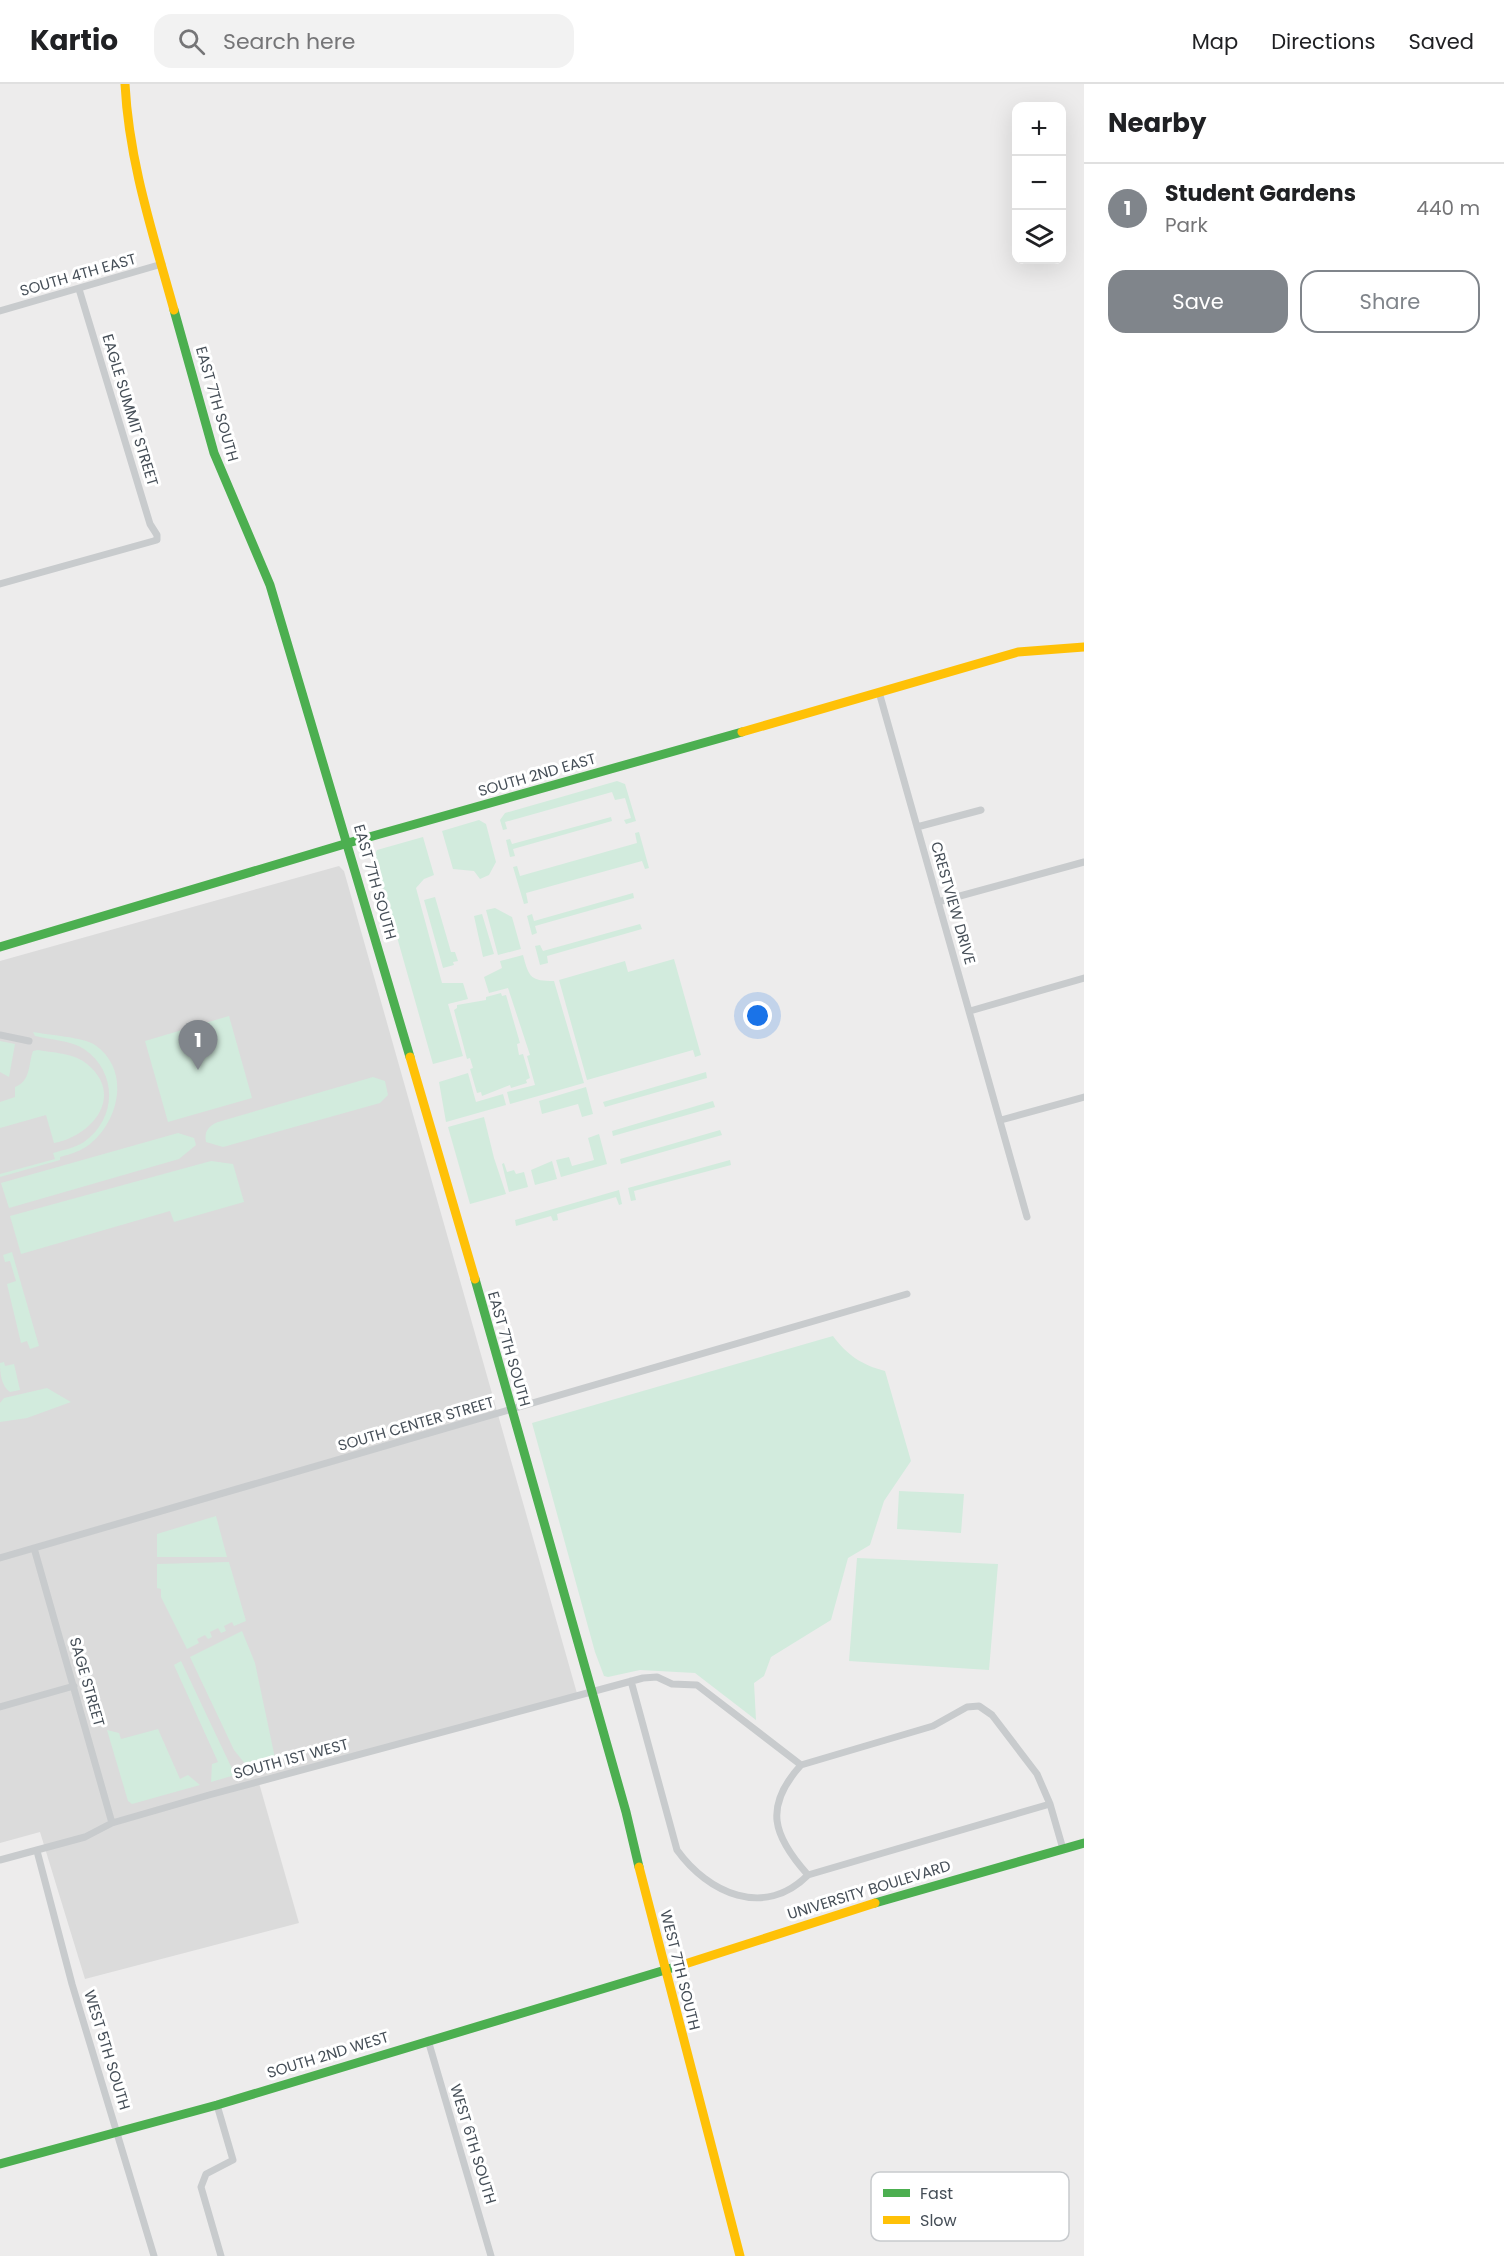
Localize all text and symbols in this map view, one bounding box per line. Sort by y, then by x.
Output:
search box [154,14,574,68]
text: Kartio [30,21,118,60]
icon: search [175,25,208,58]
text: Search here [223,26,356,57]
text: Map [1192,27,1238,56]
text: Directions [1271,27,1375,56]
text: Saved [1408,27,1474,56]
map controls [1012,102,1066,264]
button: + [1012,102,1066,156]
text: Nearby [1108,105,1206,141]
button: − [1012,156,1066,210]
text: Student Gardens [1165,178,1356,209]
text: 1 [1124,194,1131,222]
text: 440 m [1416,194,1480,222]
button: layers [1012,210,1066,264]
text: Park [1165,211,1208,239]
street label: SOUTH 4TH EAST [17,248,138,301]
button: Save [1108,270,1288,333]
button: Share [1300,270,1480,333]
street label: EAGLE SUMMIT STREET [97,331,164,488]
street label: EAST 7TH SOUTH [191,344,244,464]
street label: SOUTH 2ND EAST [475,748,598,801]
street label: EAST 7TH SOUTH [349,822,402,942]
street label: CRESTVIEW DRIVE [926,839,981,967]
your location [743,1001,772,1030]
pin: 1 [178,1020,218,1070]
street label: EAST 7TH SOUTH [483,1289,536,1409]
street label: SOUTH CENTER STREET [335,1391,496,1456]
street label: SAGE STREET [65,1635,110,1729]
street label: SOUTH 1ST WEST [231,1733,351,1784]
street label: UNIVERSITY BOULEVARD [785,1855,953,1924]
street label: WEST 7TH SOUTH [655,1908,706,2032]
street label: WEST 5TH SOUTH [79,1987,136,2112]
street label: SOUTH 2ND WEST [264,2026,391,2083]
street label: WEST 6TH SOUTH [445,2081,502,2206]
legend [871,2172,1069,2241]
text: Fast [920,2182,953,2205]
text: Slow [920,2209,957,2232]

